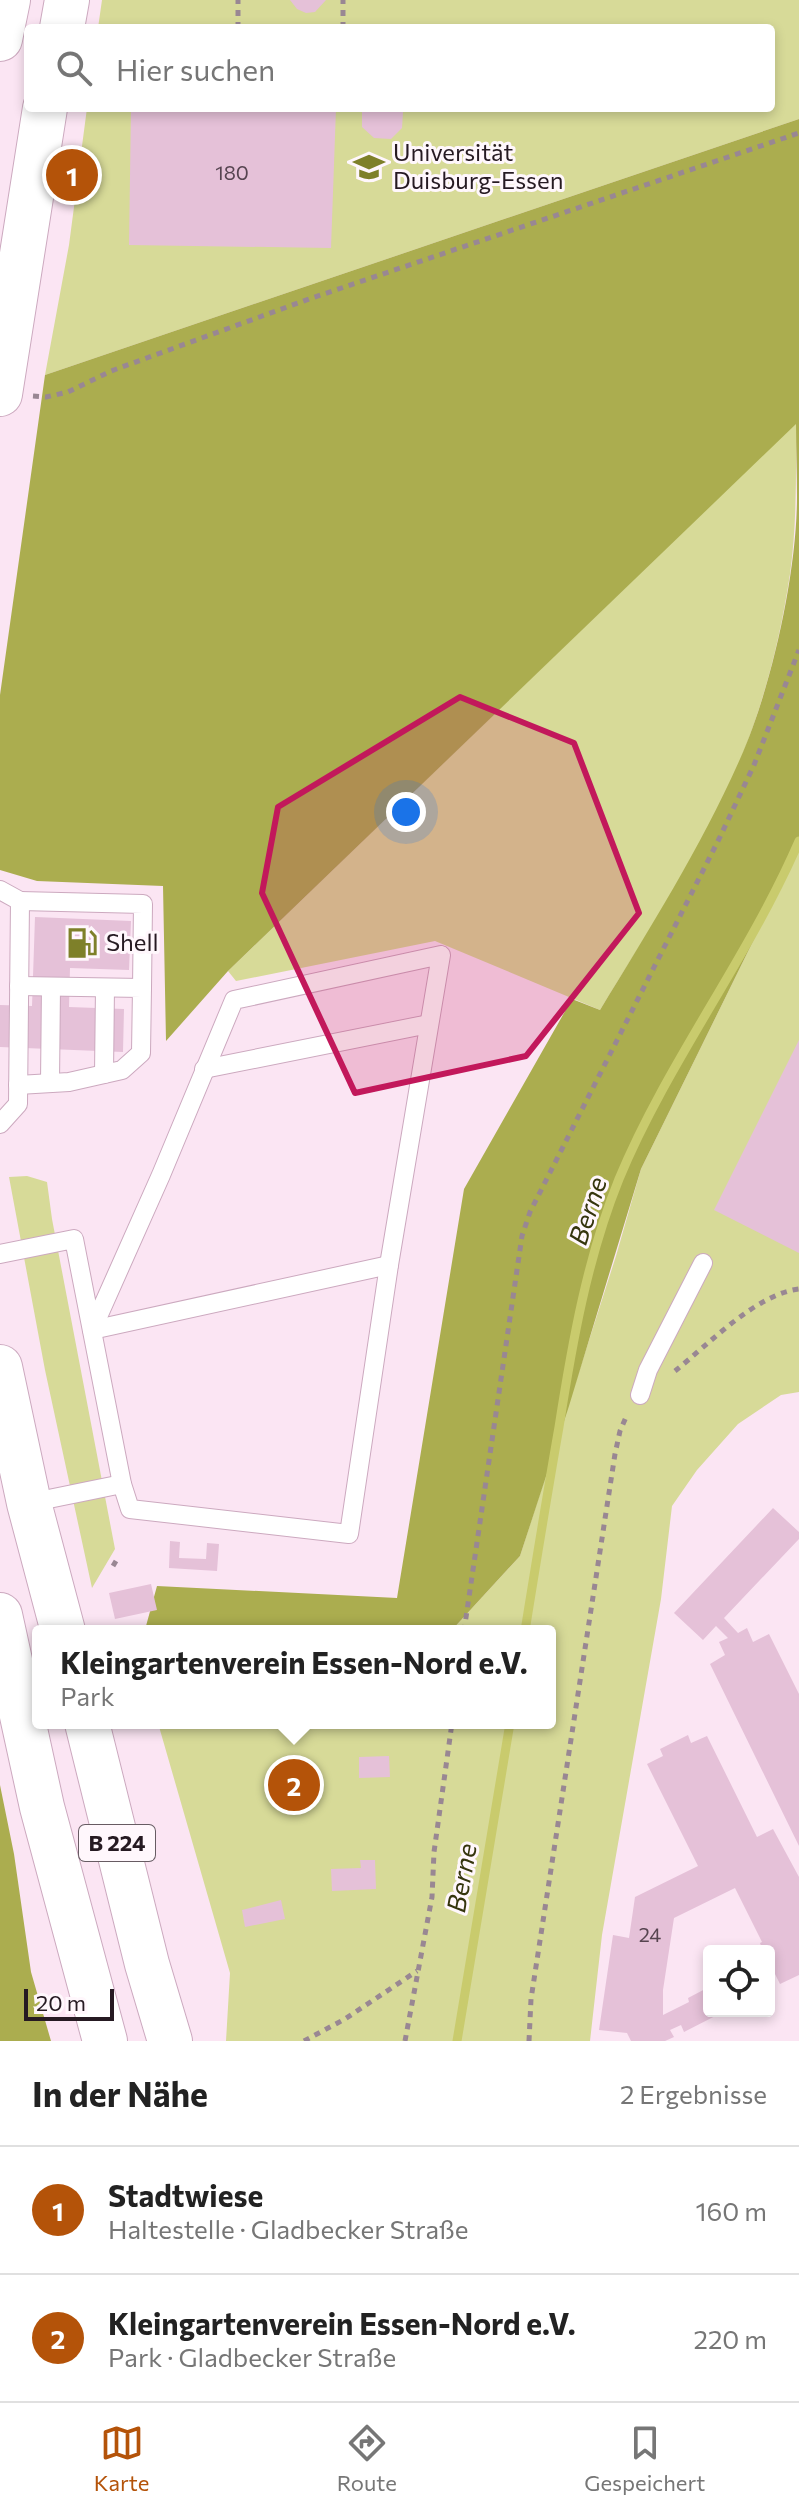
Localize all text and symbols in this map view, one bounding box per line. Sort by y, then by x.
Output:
search box [24,24,775,112]
icon: search [52,46,96,90]
text: Hier suchen [116,50,275,87]
place label: Universität Duisburg-Essen [393,137,563,194]
pin: 1 [46,145,98,205]
school or university icon: Universität Duisburg-Essen [352,150,386,184]
house number: 180 [215,160,249,184]
your location [386,792,426,832]
fuel station icon: Shell [65,926,99,960]
place label: Shell [106,927,159,956]
water label: Berne [561,1172,612,1248]
popup [32,1625,556,1729]
text: Kleingartenverein Essen-Nord e.V. [60,1643,528,1680]
text: Park [60,1680,115,1711]
pin: 2 [268,1755,320,1815]
road number: B 224 [79,1825,155,1861]
water label: Berne [439,1841,482,1915]
house number: 24 [639,1922,661,1946]
map controls [703,1945,775,2017]
button: locate [703,1945,775,2017]
scale bar [24,1985,114,2021]
text: 20 m [36,1989,86,2016]
text: In der Nähe [32,2072,208,2114]
text: 2 Ergebnisse [620,2078,767,2109]
text: Stadtwiese [108,2176,263,2213]
text: 1 [52,2195,64,2226]
text: 160 m [695,2195,767,2226]
text: Haltestelle · Gladbecker Straße [108,2213,469,2244]
text: Kleingartenverein Essen-Nord e.V. [108,2304,576,2341]
text: 2 [51,2323,65,2354]
text: 220 m [694,2323,767,2354]
text: Park · Gladbecker Straße [108,2341,396,2372]
tab: Karte [94,2421,149,2496]
tab: Route [337,2421,397,2496]
tab: Gespeichert [584,2421,705,2496]

